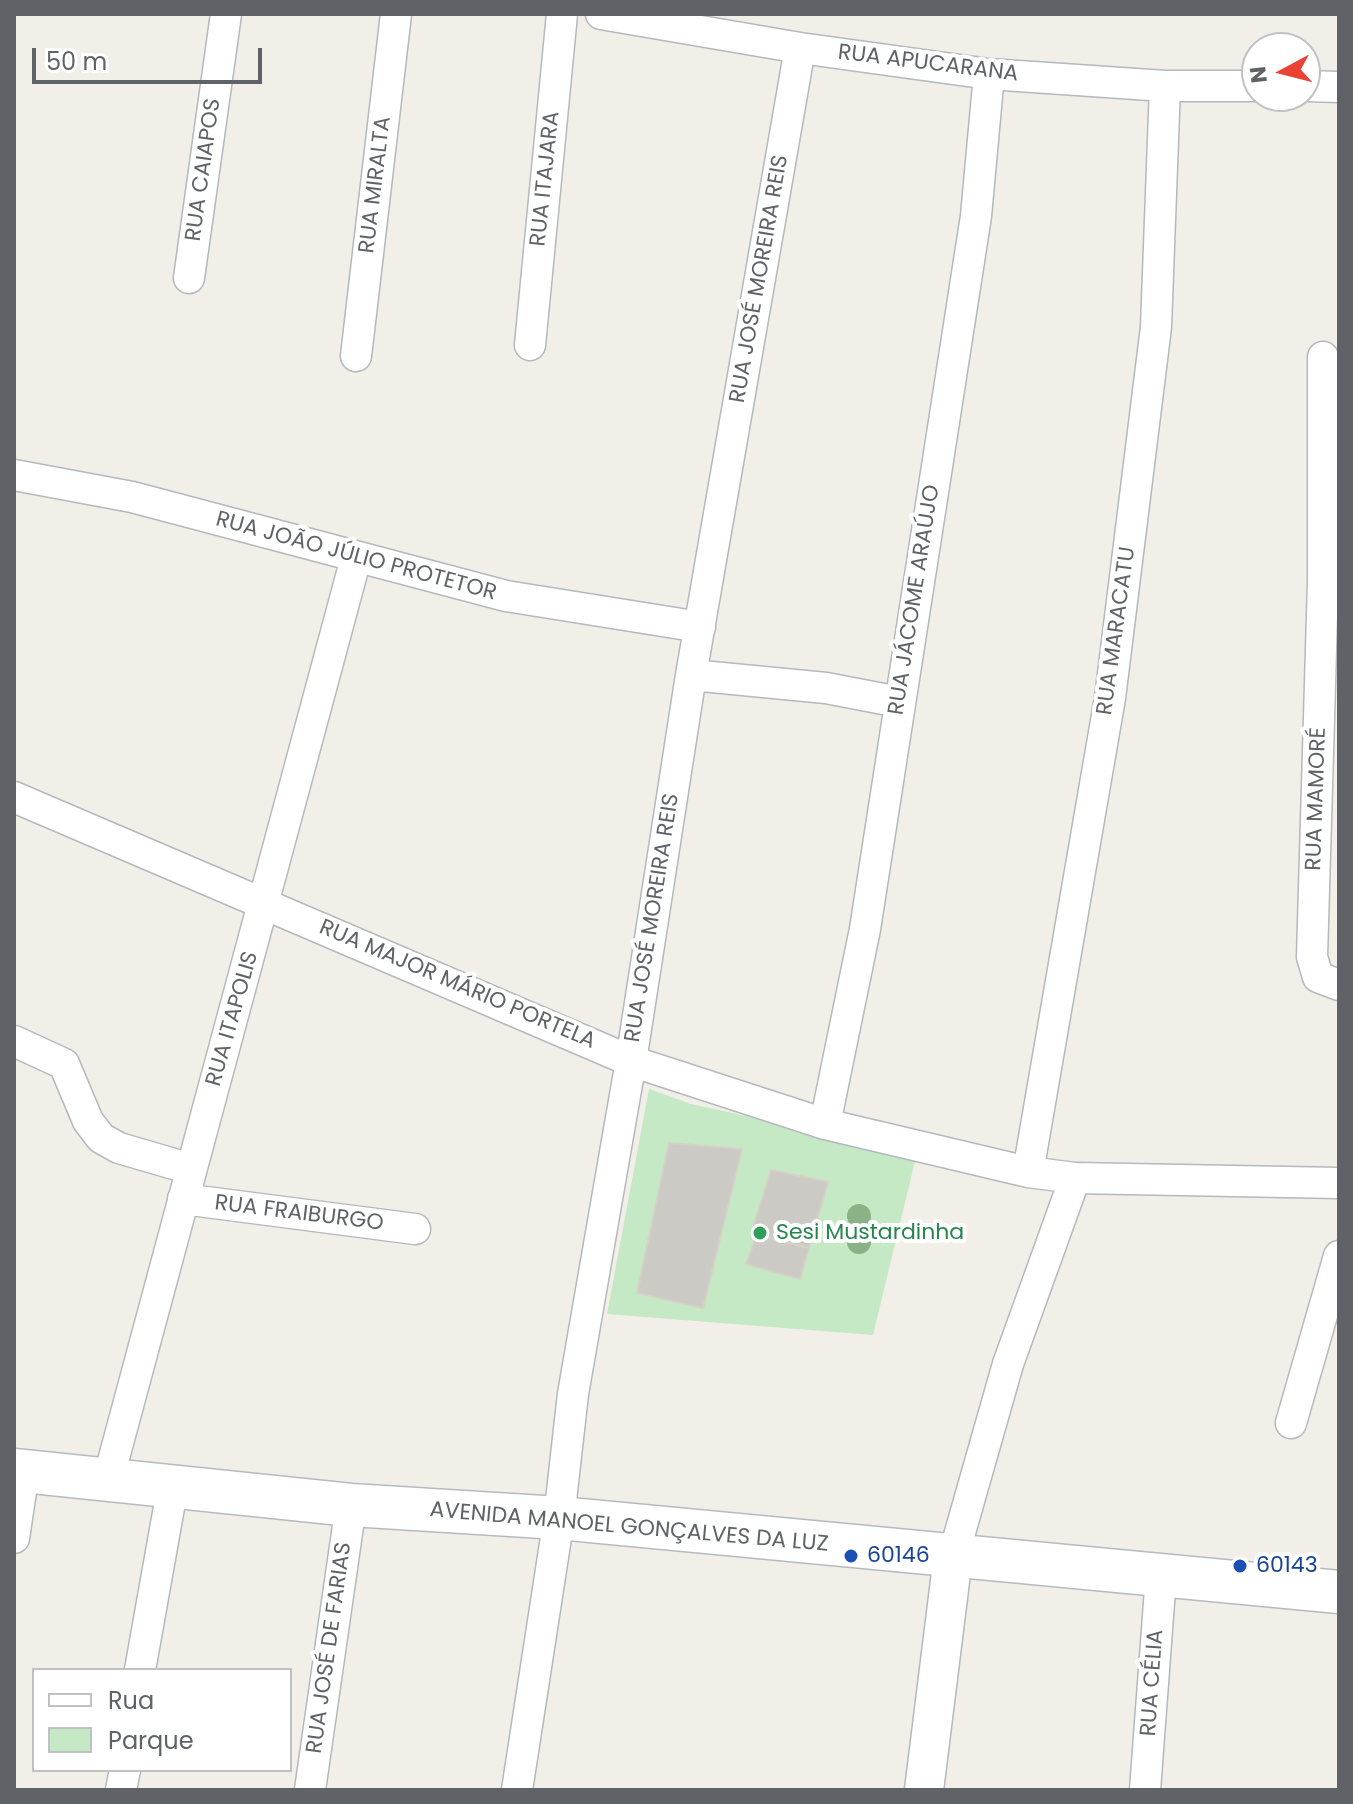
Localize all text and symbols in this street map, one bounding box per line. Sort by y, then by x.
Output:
scale bar [36,32,266,82]
north arrow [1241,32,1321,112]
street label: RUA APUCARANA [836,40,1020,88]
text: 50 m [46,45,107,78]
text: N [1242,65,1275,85]
street label: RUA CAIAPOS [181,97,227,243]
street label: RUA ITAJARA [526,110,566,248]
street label: RUA MIRALTA [355,115,397,255]
street label: RUA JOSÉ MOREIRA REIS [725,153,795,405]
street label: RUA JÁCOME ARAÚJO [884,483,946,717]
street label: RUA JOÃO JÚLIO PROTETOR [213,507,499,607]
street label: RUA MARACATU [1092,545,1142,717]
street label: RUA MAMORÉ [1301,727,1333,871]
street label: RUA JOSÉ MOREIRA REIS [620,792,686,1044]
street label: RUA MAJOR MÁRIO PORTELA [315,915,599,1055]
street label: RUA ITAPOLIS [201,949,265,1089]
street label: RUA FRAIBURGO [213,1191,385,1237]
place label: Sesi Mustardinha [776,1220,964,1246]
marker: Sesi Mustardinha [751,1224,769,1242]
street label: AVENIDA MANOEL GONÇALVES DA LUZ [429,1497,829,1559]
street label: RUA JOSÉ DE FARIAS [302,1541,358,1755]
place label: 60146 [867,1543,930,1569]
marker: 60146 [842,1547,860,1565]
place label: 60143 [1256,1553,1318,1579]
marker: 60143 [1231,1557,1249,1575]
street label: RUA CÉLIA [1136,1629,1170,1737]
legend [32,1668,292,1772]
text: Rua [108,1684,154,1717]
text: Parque [108,1724,194,1757]

